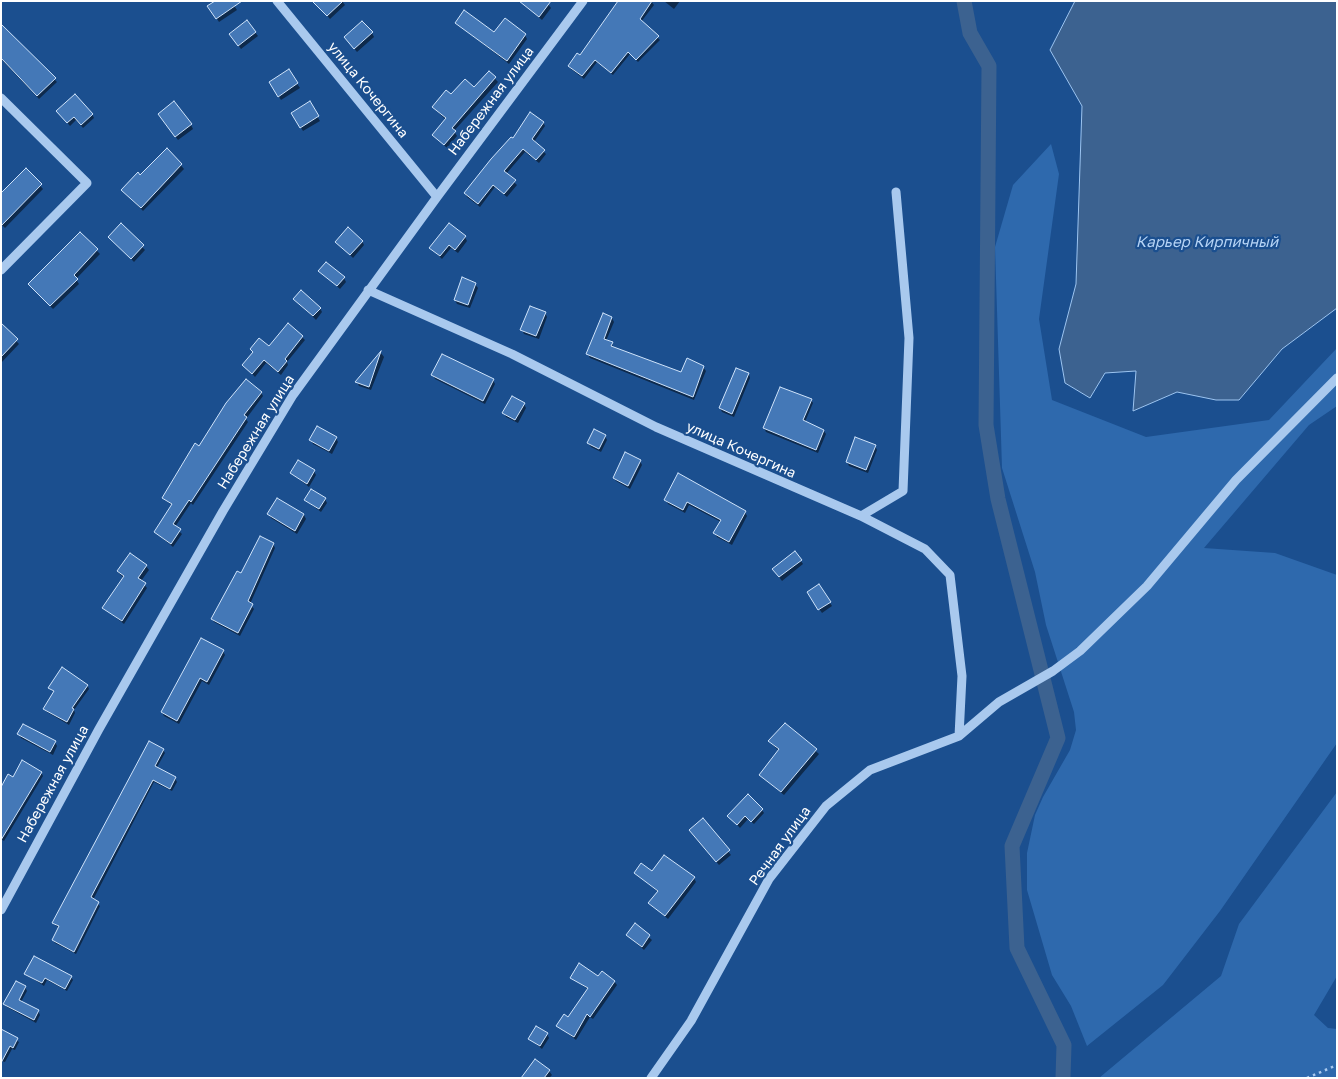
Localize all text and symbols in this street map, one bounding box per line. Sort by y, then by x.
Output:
street label: улица Кочергина [324,39,412,141]
street label: Набережная улица [445,43,537,159]
water label: Карьер Кирпичный [1136,233,1278,251]
street label: Набережная улица [214,372,298,492]
street label: улица Кочергина [684,418,798,482]
street label: Набережная улица [14,722,92,846]
street label: Речная улица [746,803,814,889]

